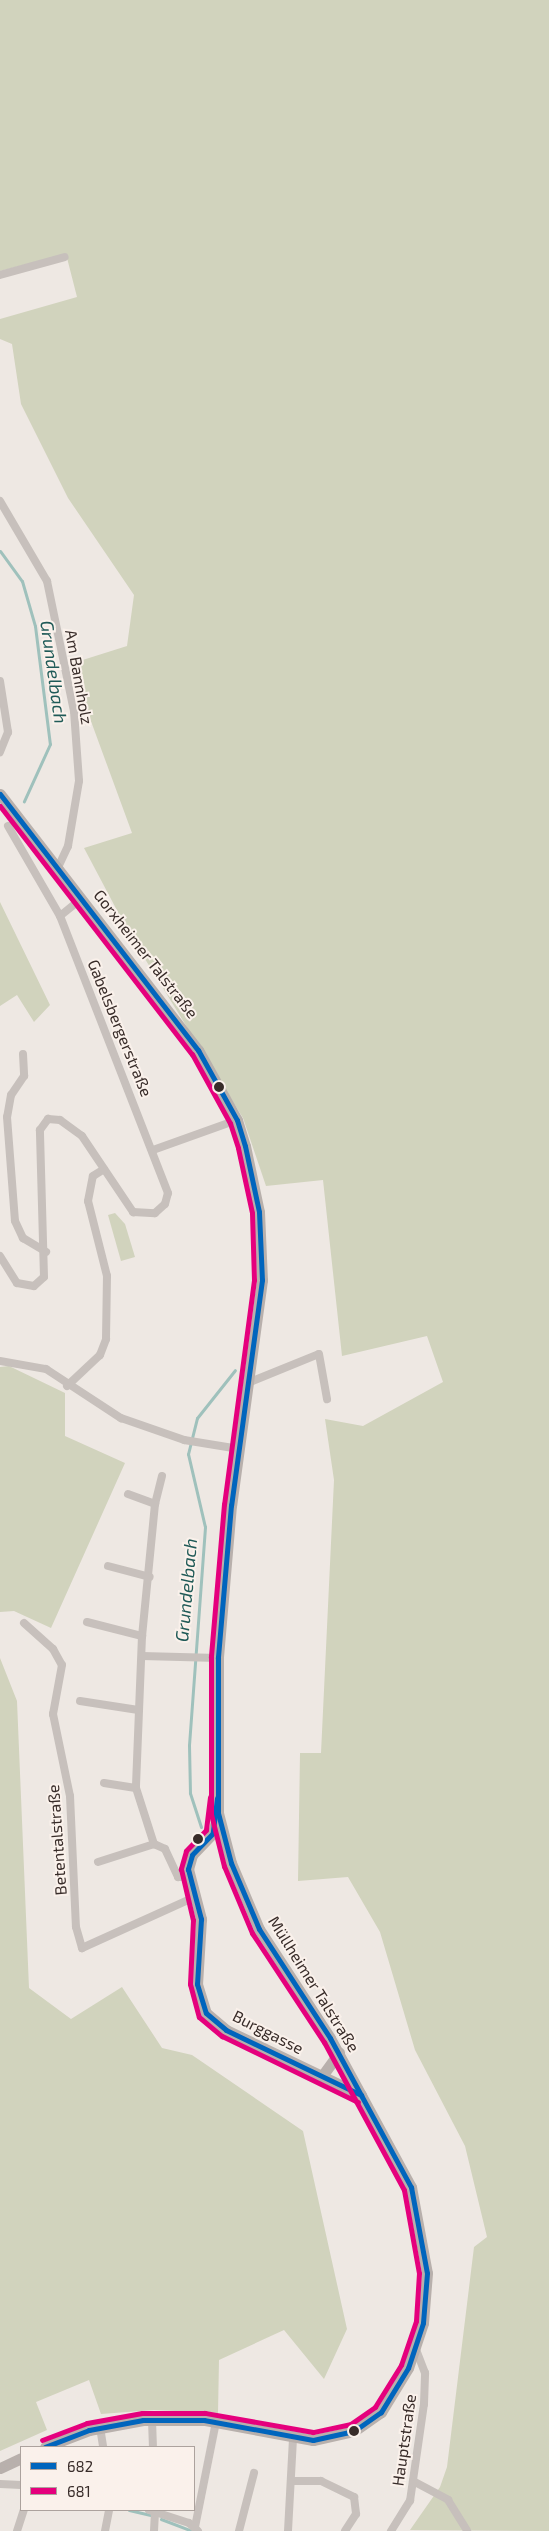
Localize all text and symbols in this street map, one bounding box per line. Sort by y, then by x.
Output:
water label: Grundelbach [36,619,72,725]
street label: Am Bannholz [61,628,97,726]
street label: Gorxheimer Talstraße [90,886,202,1022]
street label: Gabelsbergerstraße [84,957,156,1099]
unlabelled marker [214,1082,224,1092]
water label: Grundelbach [171,1537,201,1643]
street label: Betentalstraße [44,1784,70,1896]
unlabelled marker [193,1834,203,1844]
street label: Müllheimer Talstraße [264,1912,364,2056]
street label: Burggasse [229,2006,307,2058]
street label: Hauptstraße [388,2393,420,2487]
unlabelled marker [349,2426,359,2436]
legend [20,2446,195,2511]
text: 682 [67,2457,93,2475]
text: 681 [67,2482,91,2500]

